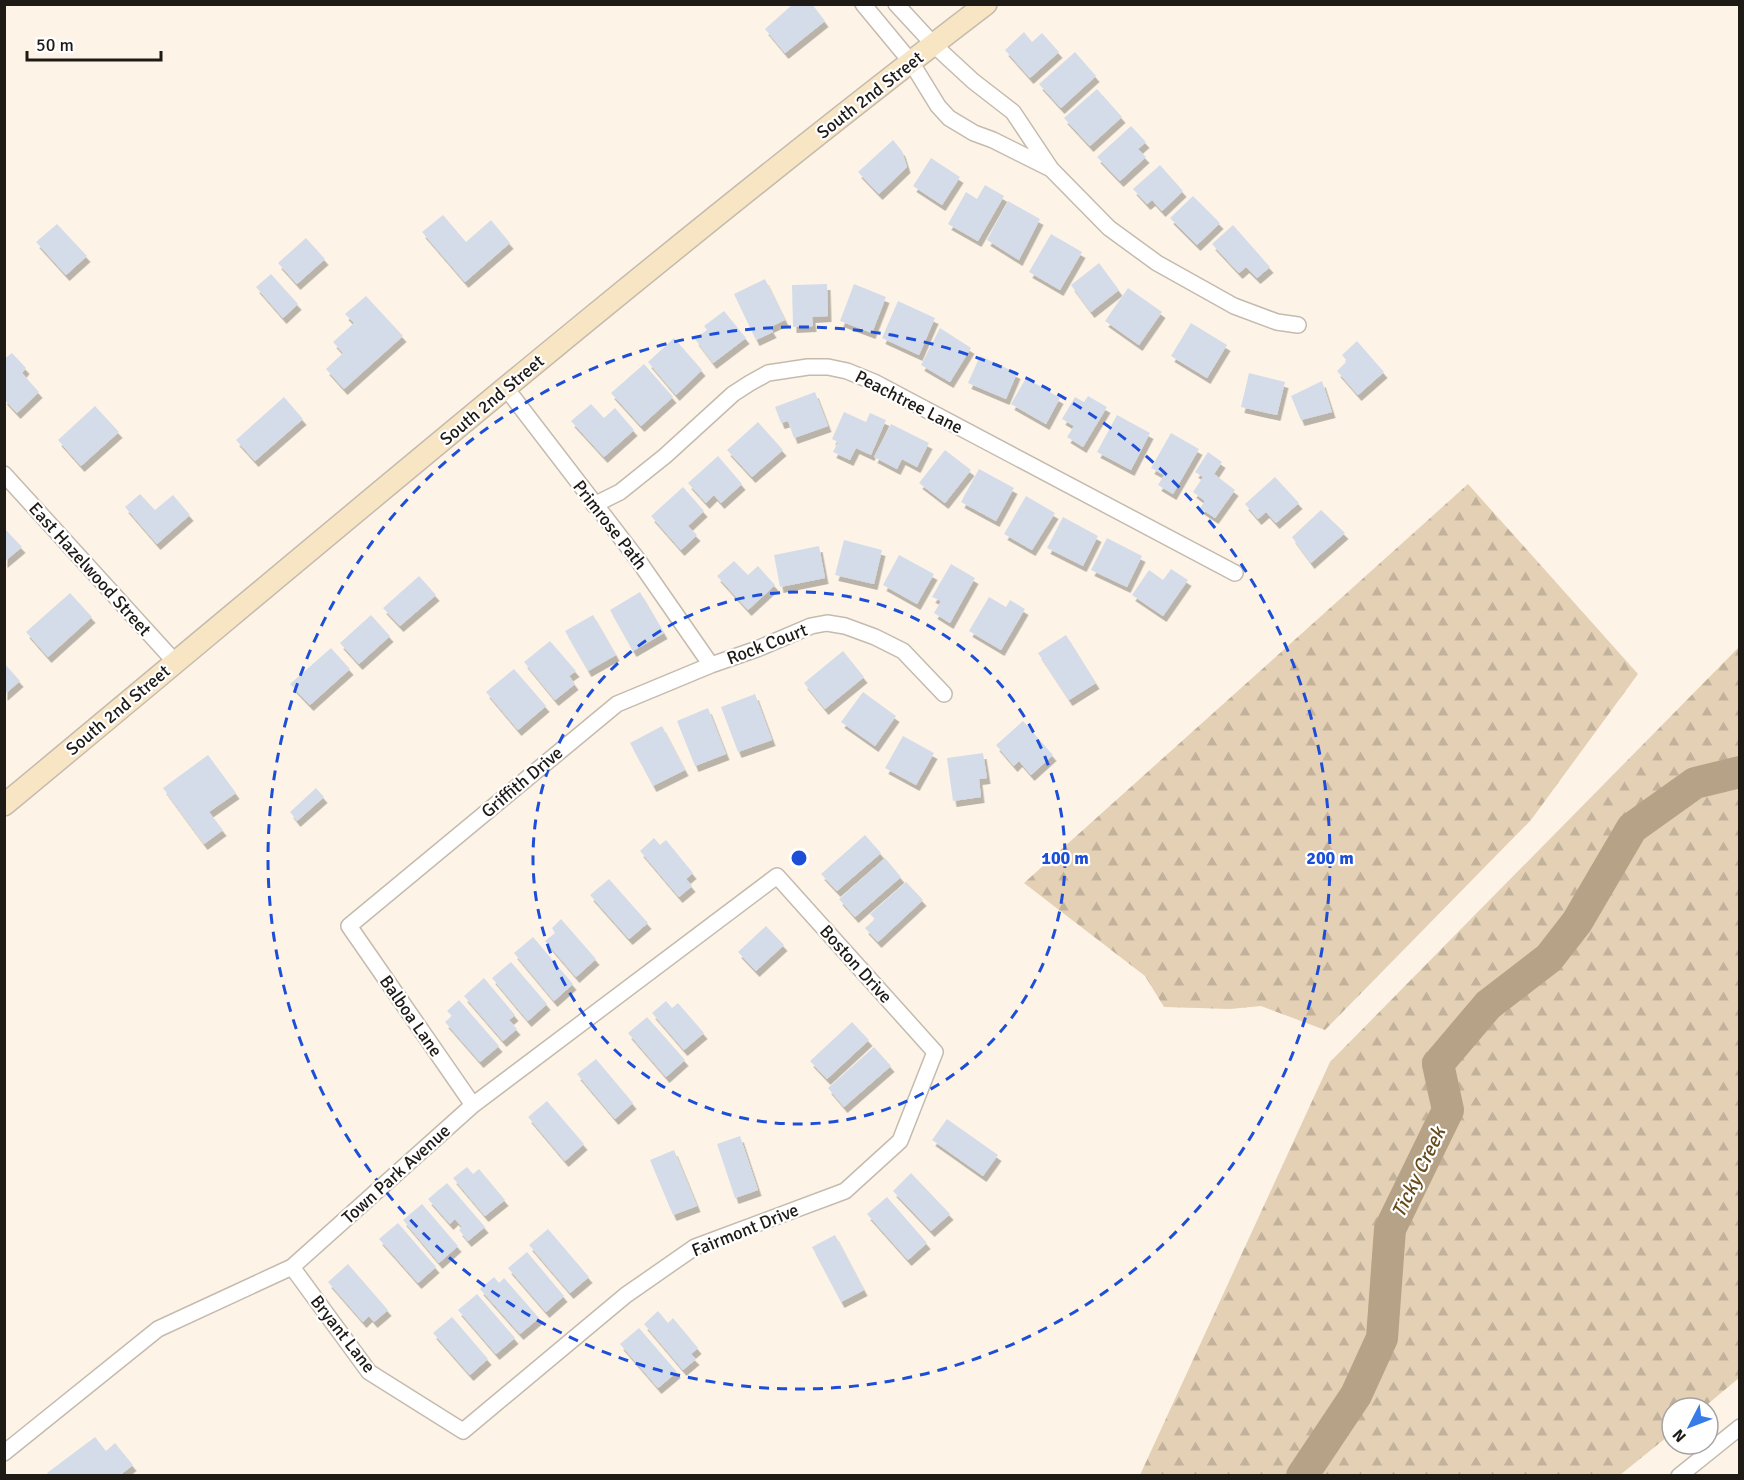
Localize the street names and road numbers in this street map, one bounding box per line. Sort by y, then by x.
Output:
street label: South 2nd Street [812,47,928,143]
street label: South 2nd Street [435,350,549,450]
street label: Peachtree Lane [852,365,966,439]
street label: Primrose Path [568,476,652,574]
street label: East Hazelwood Street [24,498,156,640]
street label: Rock Court [724,619,810,669]
street label: South 2nd Street [61,660,175,760]
street label: Griffith Drive [477,742,567,822]
street label: Boston Drive [815,920,897,1008]
street label: Balboa Lane [375,971,447,1061]
street label: Town Park Avenue [337,1120,455,1228]
street label: Fairmont Drive [688,1199,802,1261]
street label: Bryant Lane [306,1291,380,1377]

